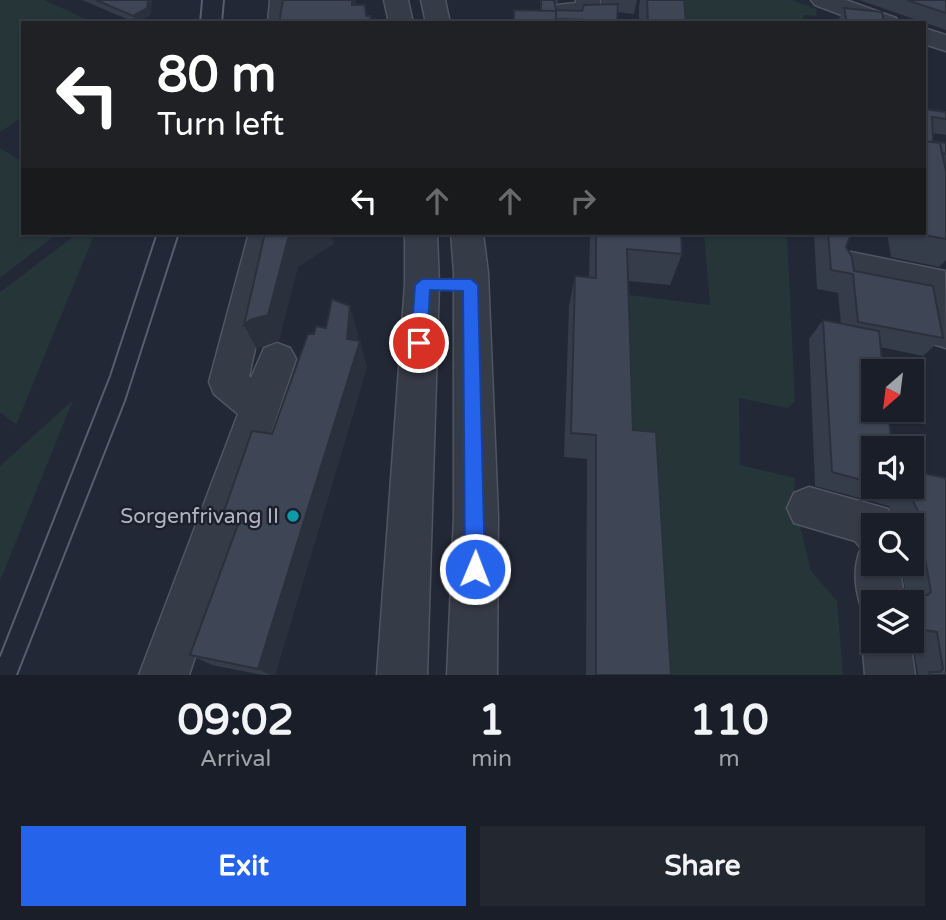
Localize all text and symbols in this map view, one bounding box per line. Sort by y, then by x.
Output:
text: 80 m [157,46,276,105]
icon: left [42,49,133,140]
text: Turn left [157,106,284,144]
icon: left [345,182,383,220]
icon: ahead [418,182,456,220]
icon: ahead [491,182,529,220]
icon: right [564,182,602,220]
pin [389,313,449,373]
icon: arrive [400,324,438,362]
north arrow [861,359,924,422]
map controls [861,359,924,653]
button: sound [861,436,924,499]
place label: Sorgenfrivang II [120,504,279,529]
marker: Sorgenfrivang II [285,508,301,524]
button: search [861,513,924,576]
position arrow [438,532,512,606]
button: layers [861,590,924,653]
text: 09:02 [177,695,294,746]
text: 1 [478,695,505,746]
text: 110 [689,695,769,746]
text: Arrival [200,745,271,773]
text: min [471,745,512,773]
text: m [718,745,740,773]
button: Exit [21,826,466,906]
button: Share [480,826,925,906]

